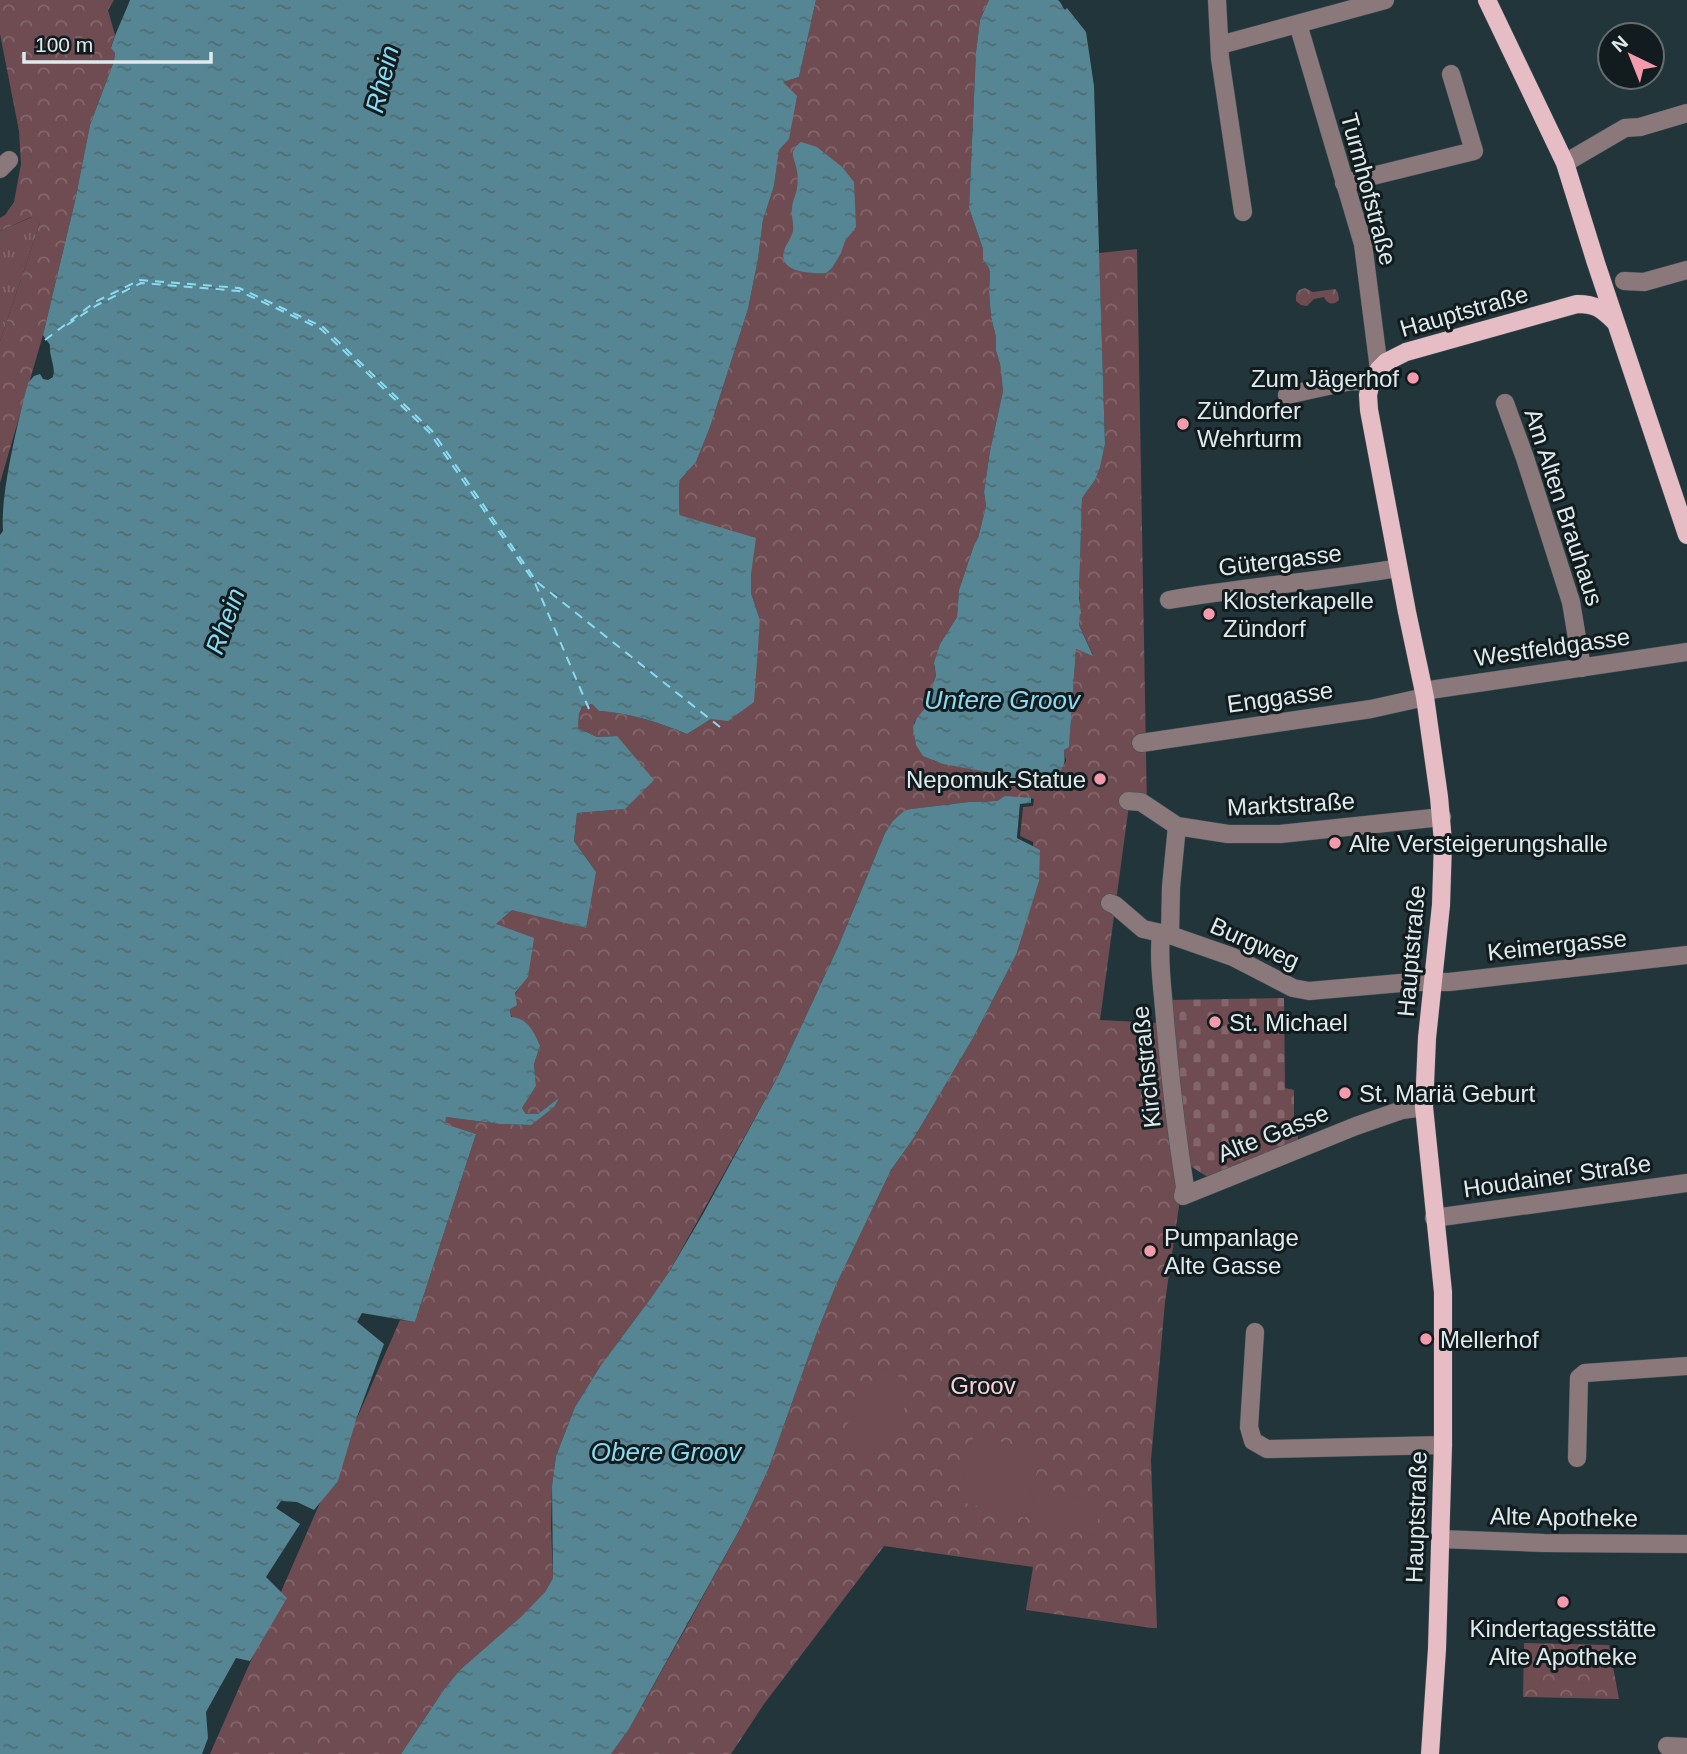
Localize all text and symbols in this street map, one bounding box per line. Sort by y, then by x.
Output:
scale bar [24,21,212,65]
north arrow [1596,21,1666,91]
text: N [1608,32,1632,56]
text: 100 m [35,33,93,56]
water label: Rhein [359,42,405,116]
street label: Turmhofstraße [1336,110,1402,268]
street label: Hauptstraße [1397,280,1531,342]
place label: Zum Jägerhof [1251,365,1399,392]
marker: Zum Jägerhof [1405,370,1421,386]
place label: Zündorfer Wehrturm [1197,397,1302,452]
street label: Am Alten Brauhaus [1519,405,1609,609]
marker: Zündorfer Wehrturm [1175,416,1191,432]
street label: Gütergasse [1217,539,1343,581]
water label: Rhein [199,584,251,658]
place label: Klosterkapelle Zündorf [1223,587,1374,642]
marker: Klosterkapelle Zündorf [1201,606,1217,622]
street label: Westfeldgasse [1472,623,1632,671]
street label: Enggasse [1225,676,1335,718]
water label: Untere Groov [924,685,1082,715]
place label: Nepomuk-Statue [906,766,1086,793]
marker: Nepomuk-Statue [1092,771,1108,787]
street label: Marktstraße [1226,787,1356,821]
place label: Alte Versteigerungshalle [1349,830,1608,857]
marker: Alte Versteigerungshalle [1327,835,1343,851]
street label: Hauptstraße [1392,884,1430,1018]
street label: Burgweg [1206,911,1304,975]
street label: Keimergasse [1486,924,1628,966]
street label: Kirchstraße [1126,1005,1166,1129]
place label: St. Michael [1229,1009,1348,1036]
marker: St. Michael [1207,1014,1223,1030]
place label: St. Mariä Geburt [1359,1080,1535,1107]
marker: St. Mariä Geburt [1337,1085,1353,1101]
street label: Alte Gasse [1214,1098,1332,1168]
street label: Houdainer Straße [1461,1149,1653,1203]
place label: Pumpanlage Alte Gasse [1164,1224,1299,1279]
marker: Pumpanlage Alte Gasse [1142,1243,1158,1259]
place label: Mellerhof [1440,1326,1539,1353]
marker: Mellerhof [1418,1331,1434,1347]
park label: Groov [950,1372,1016,1399]
water label: Obere Groov [591,1437,743,1467]
street label: Hauptstraße [1400,1451,1432,1583]
street label: Alte Apotheke [1490,1502,1638,1532]
marker: Kindertagesstätte Alte Apotheke [1555,1594,1571,1610]
place label: Kindertagesstätte Alte Apotheke [1470,1615,1656,1670]

